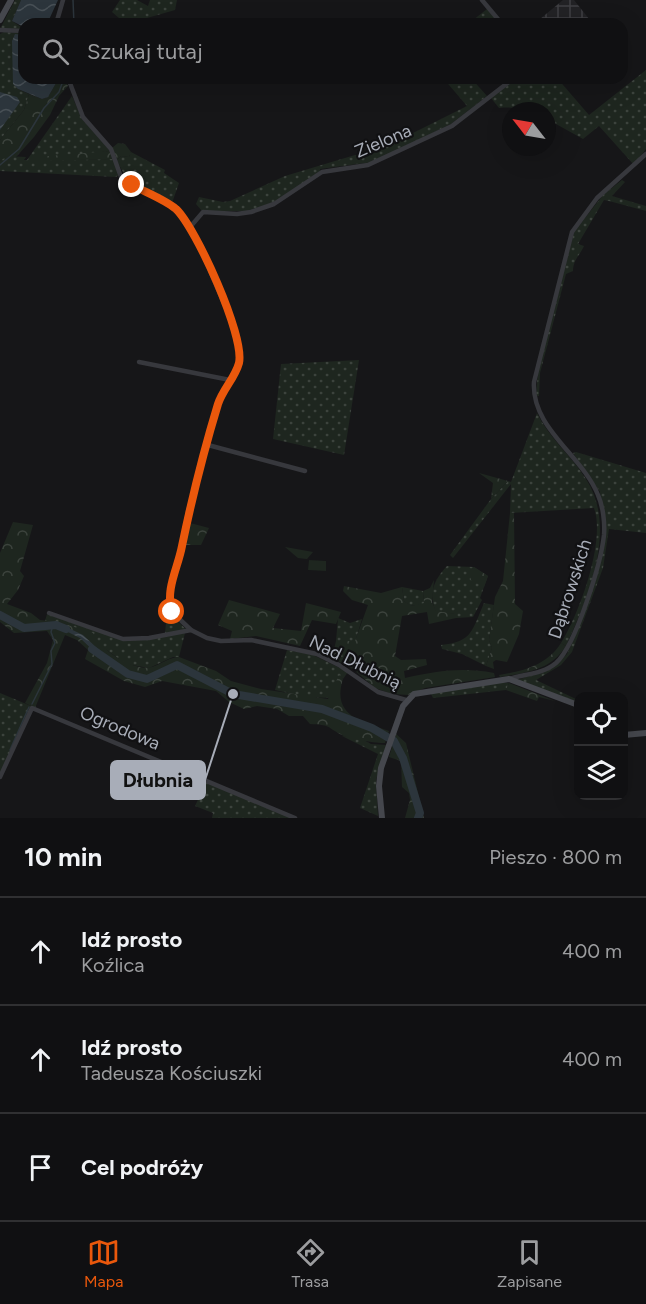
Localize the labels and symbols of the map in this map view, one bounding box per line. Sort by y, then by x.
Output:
north arrow [502,102,556,156]
street label: Zielona [351,119,415,163]
route end [118,171,144,197]
street label: Dąbrowskich [544,536,596,642]
route start [158,598,184,624]
street label: Nad Dłubnią [305,630,405,694]
street label: Ogrodowa [77,701,163,755]
callout: Dłubnia [111,761,205,799]
text: Dłubnia [123,768,193,792]

